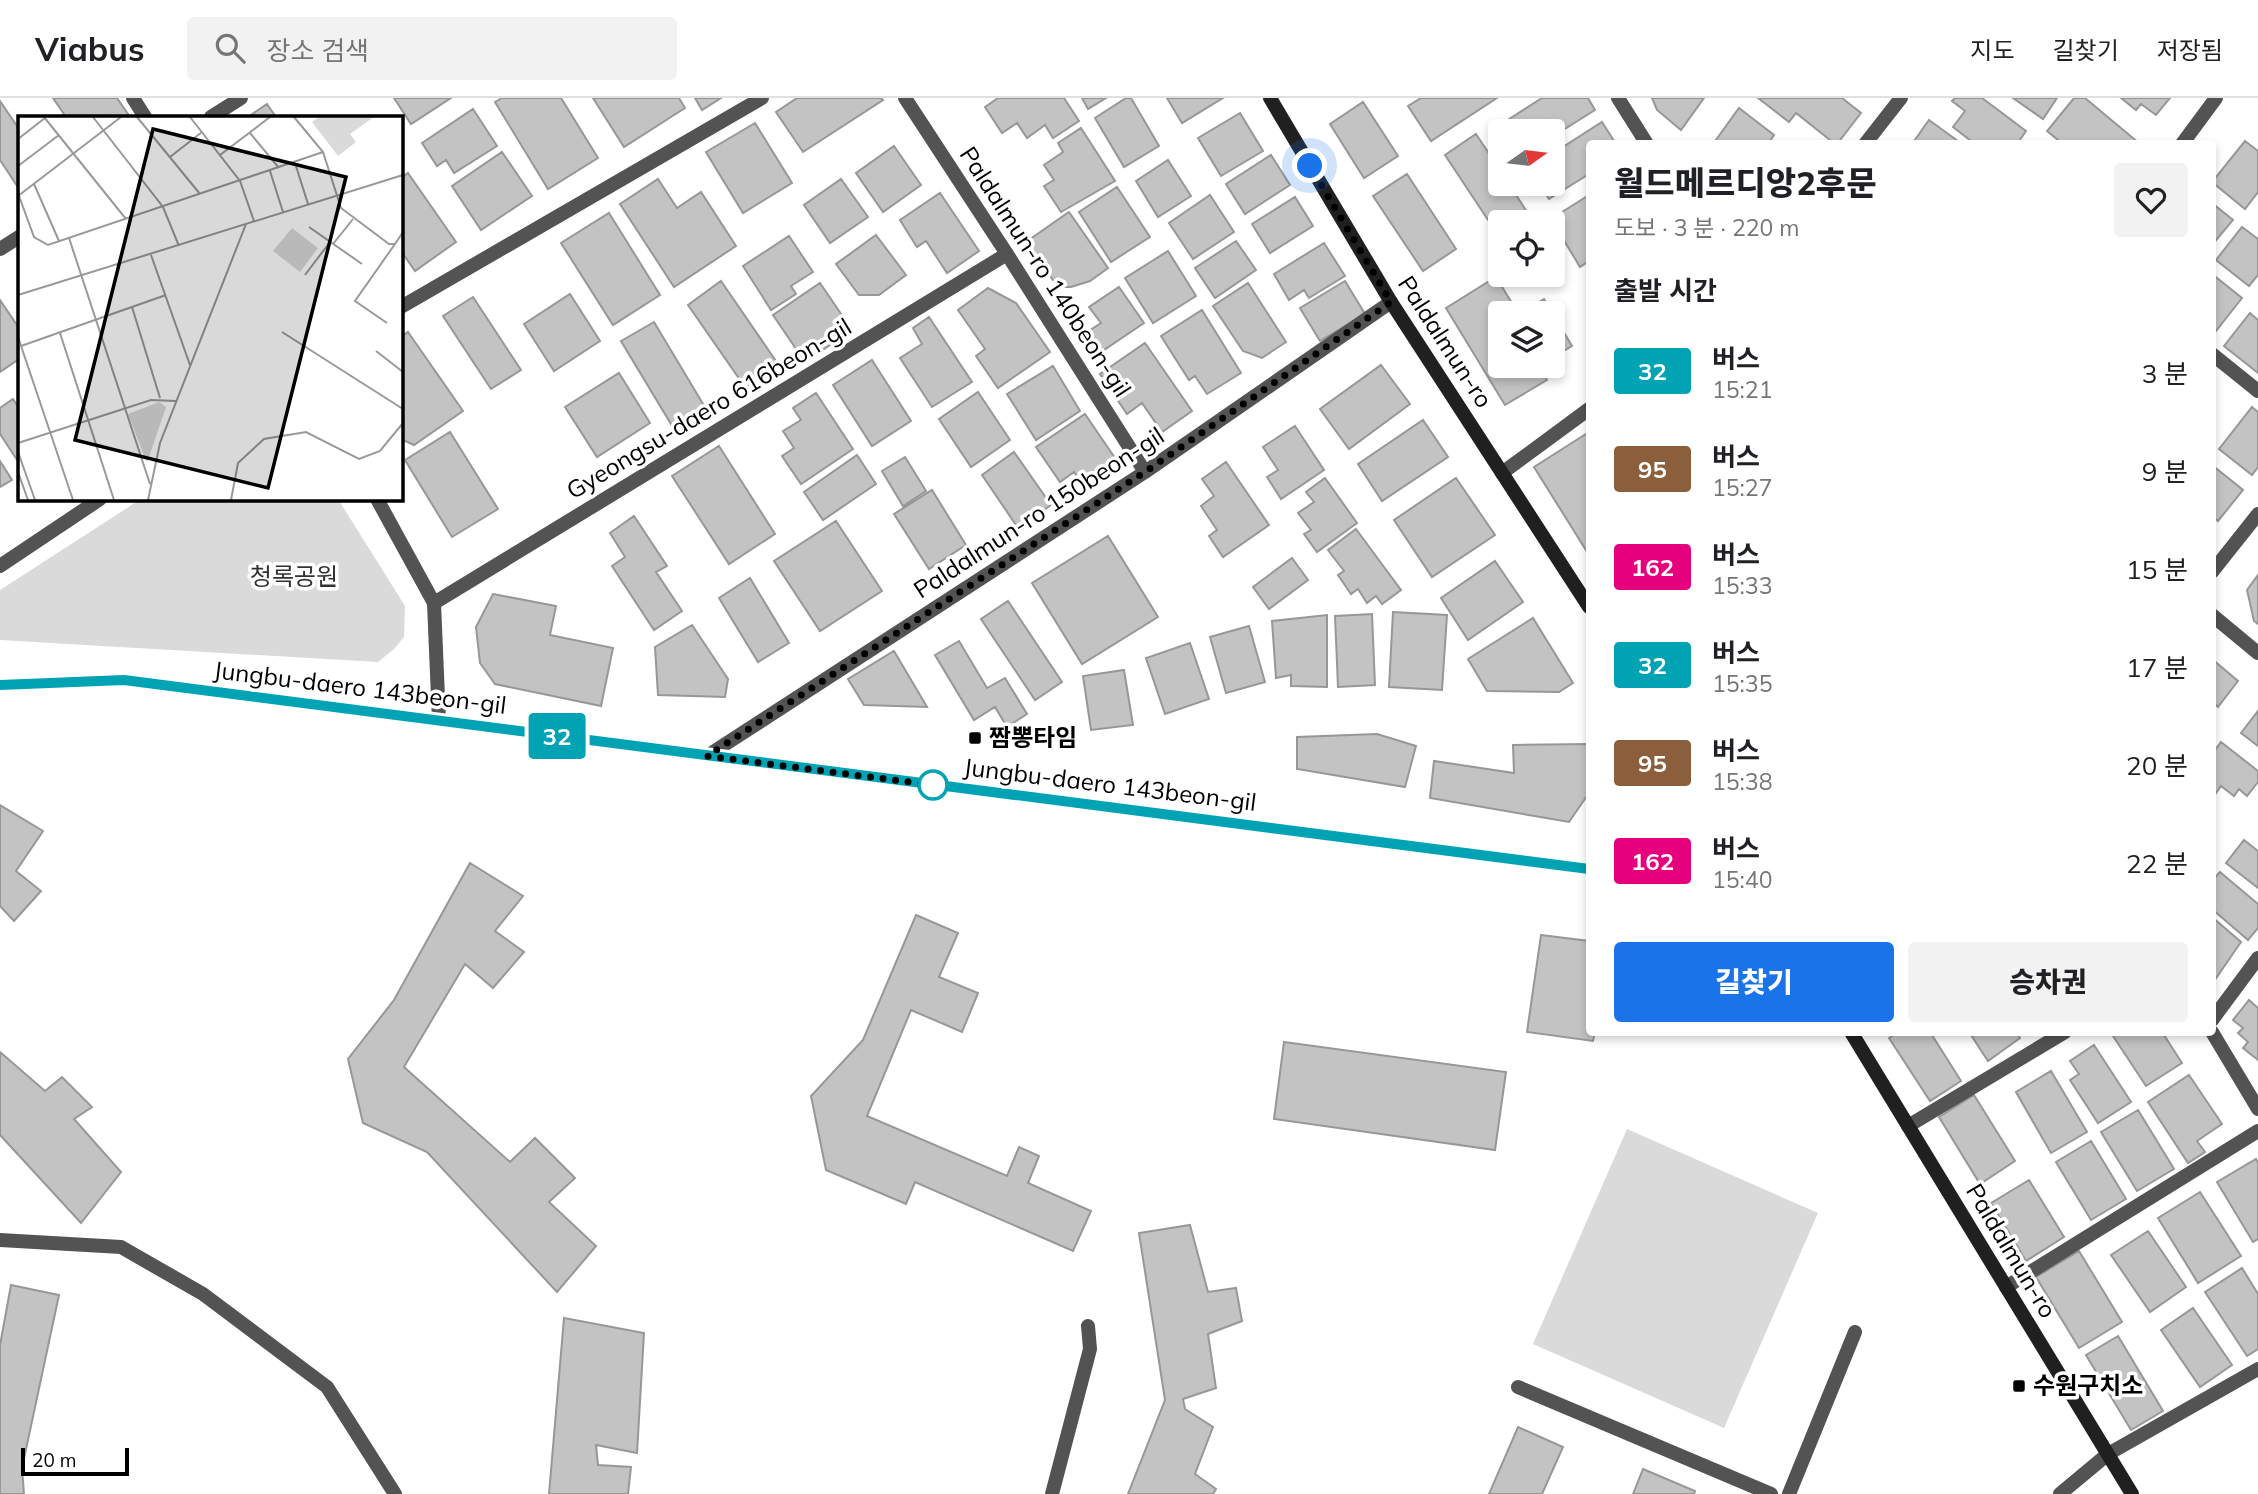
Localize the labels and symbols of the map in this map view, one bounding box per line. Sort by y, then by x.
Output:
inset map [18,116,402,500]
north arrow [1488,119,1564,196]
street label: Paldalmun-ro 140beon-gil [954,141,1138,402]
your location [1292,148,1327,183]
street label: Paldalmun-ro [1392,270,1500,413]
street label: Gyeongsu-daero 616beon-gil [561,311,856,505]
street label: Paldalmun-ro 150beon-gil [908,420,1169,604]
park label: 청록공원 [250,561,338,591]
street label: Jungbu-daero 143beon-gil [212,654,508,720]
line badge: 32 [526,713,588,759]
place label: 짬뽕타임 [989,722,1077,752]
marker: 짬뽕타임 [967,730,983,746]
street label: Jungbu-daero 143beon-gil [962,751,1258,817]
unlabelled marker [918,770,948,800]
street label: Paldalmun-ro [1960,1178,2064,1323]
place label: 수원구치소 [2033,1370,2143,1400]
marker: 수원구치소 [2011,1378,2027,1394]
scale bar [21,1445,130,1477]

